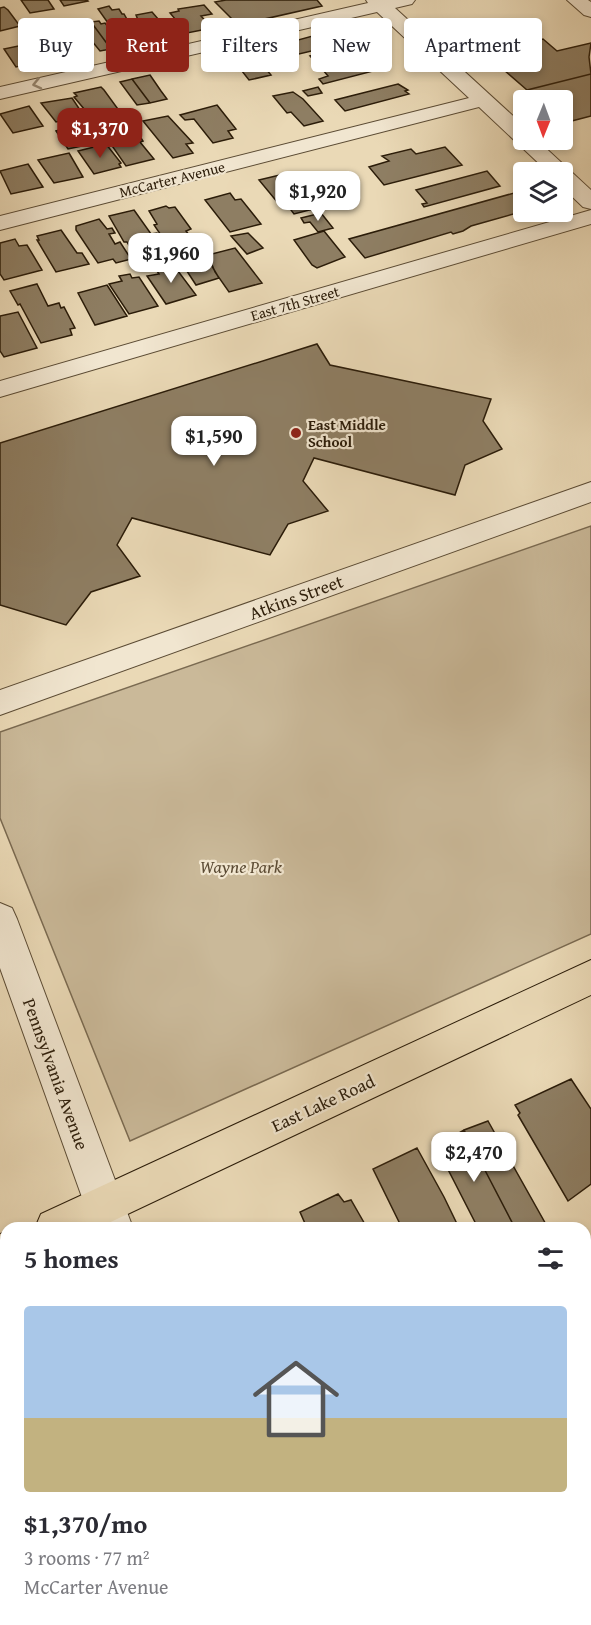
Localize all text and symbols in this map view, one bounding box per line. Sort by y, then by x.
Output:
chip: Buy [18,18,94,72]
chip: Rent [106,18,189,72]
chip: Filters [201,18,299,72]
chip: New [311,18,392,72]
chip: Apartment [404,18,542,72]
one-way arrow [33,77,43,90]
north arrow [513,90,573,150]
map controls [513,90,573,222]
pin: $1,370 [51,108,149,159]
text: $1,370 [71,113,129,142]
street label: McCarter Avenue [117,156,227,202]
button: layers [513,162,573,222]
pin: $1,920 [269,171,367,222]
text: $1,920 [289,176,347,205]
pin: $1,960 [122,233,220,284]
text: $1,960 [142,238,200,267]
street label: East 7th Street [248,280,343,326]
place label: East Middle School [308,414,386,452]
pin: $1,590 [165,416,263,467]
text: $1,590 [185,421,243,450]
marker: East Middle School [289,426,303,440]
street label: Atkins Street [245,567,347,626]
park label: Wayne Park [200,853,283,880]
street label: Pennsylvania Avenue [16,994,96,1154]
street label: East Lake Road [267,1067,379,1139]
pin: $2,470 [425,1132,523,1183]
text: $2,470 [445,1137,503,1166]
text: 5 homes [24,1239,119,1278]
icon: filters [534,1242,567,1275]
icon: home [242,1345,350,1453]
text: $1,370/mo [24,1504,147,1543]
text: 3 rooms · 77 m² [24,1543,150,1572]
text: McCarter Avenue [24,1572,168,1601]

